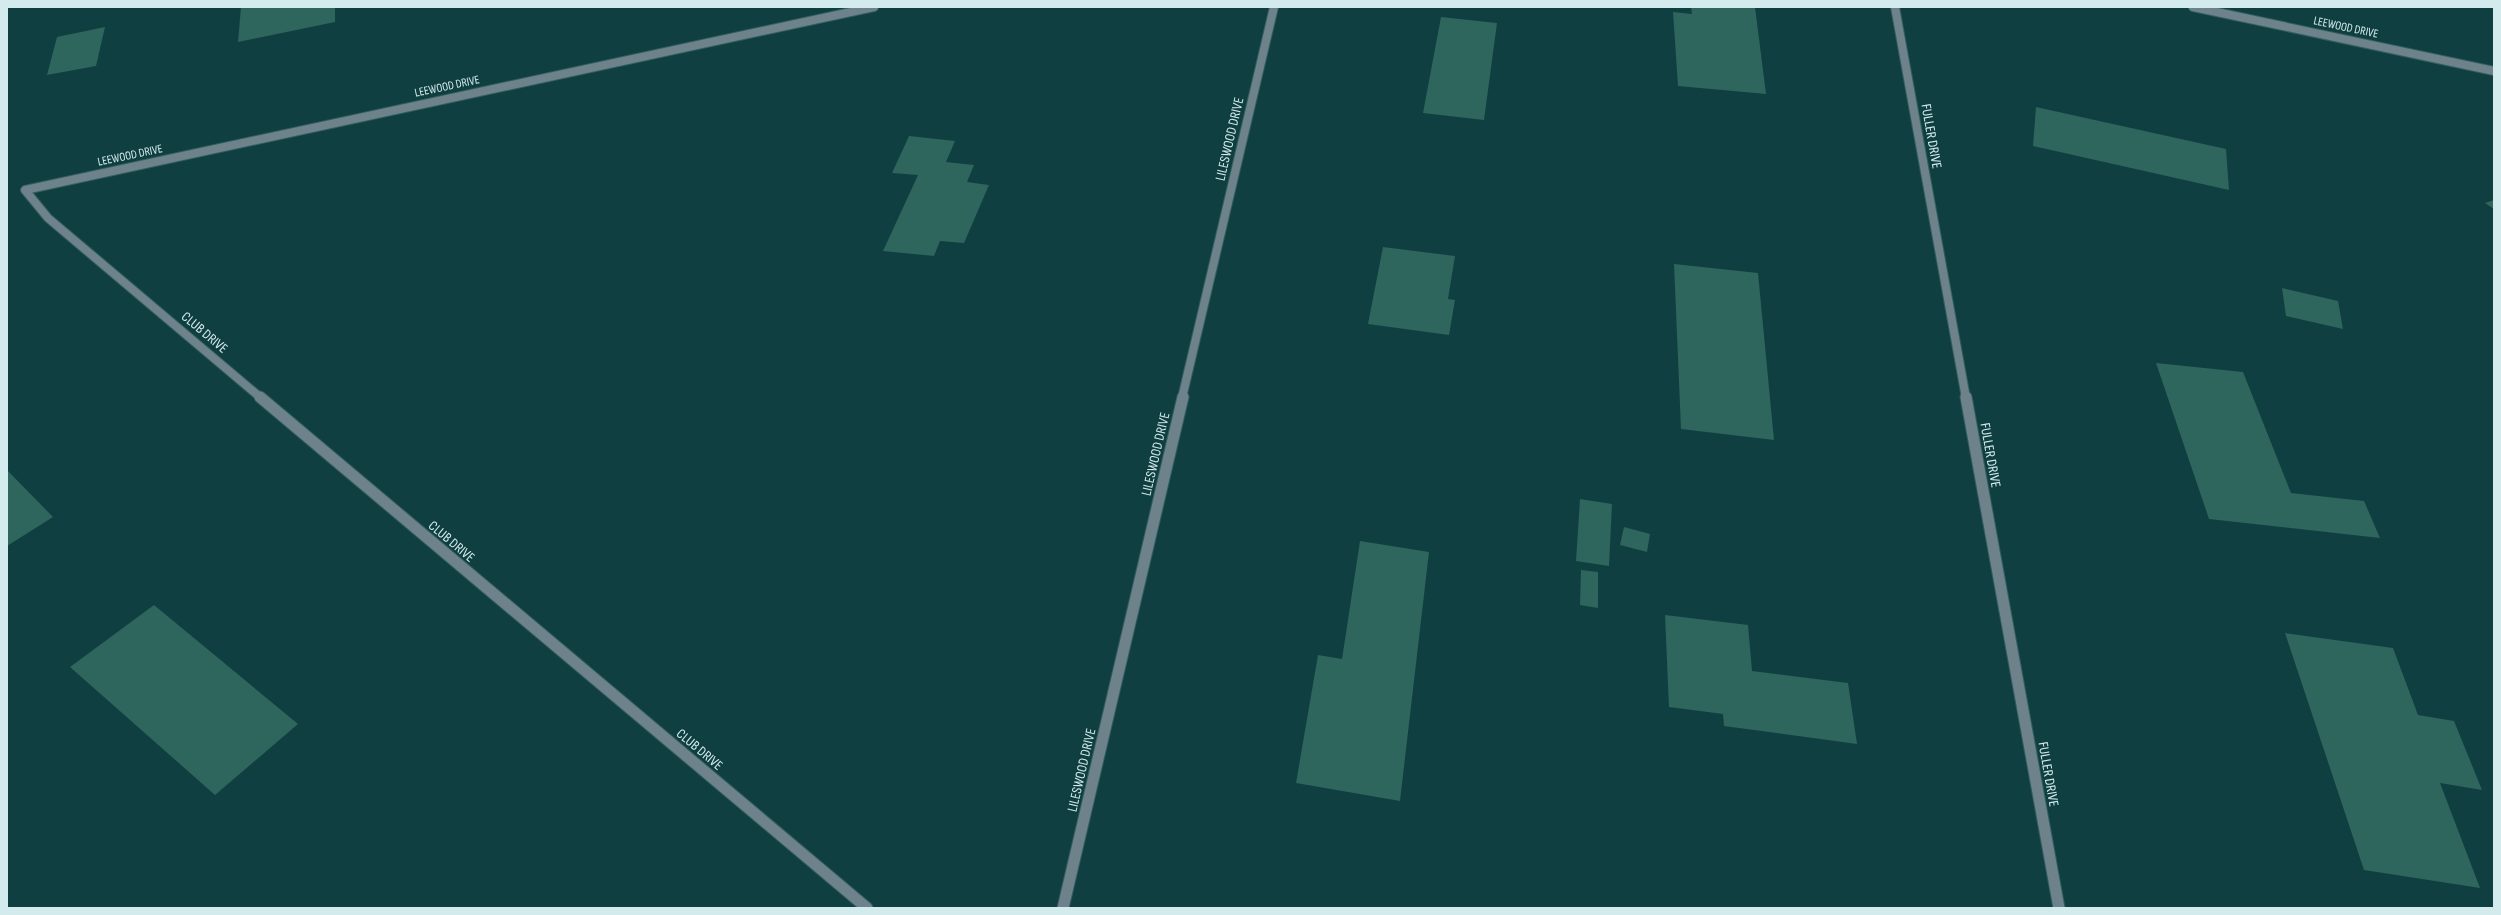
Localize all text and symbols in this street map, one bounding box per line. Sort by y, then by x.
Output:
street label: LEEWOOD DRIVE [2312,13,2380,42]
street label: LEEWOOD DRIVE [413,72,481,101]
street label: LILESWOOD DRIVE [1212,96,1247,183]
street label: FULLER DRIVE [1917,102,1946,170]
street label: LEEWOOD DRIVE [96,141,164,170]
street label: CLUB DRIVE [178,308,232,357]
street label: LILESWOOD DRIVE [1138,411,1173,498]
street label: FULLER DRIVE [1976,421,2005,489]
street label: CLUB DRIVE [425,517,479,566]
street label: CLUB DRIVE [673,725,727,774]
street label: LILESWOOD DRIVE [1064,727,1099,814]
street label: FULLER DRIVE [2034,740,2063,808]

